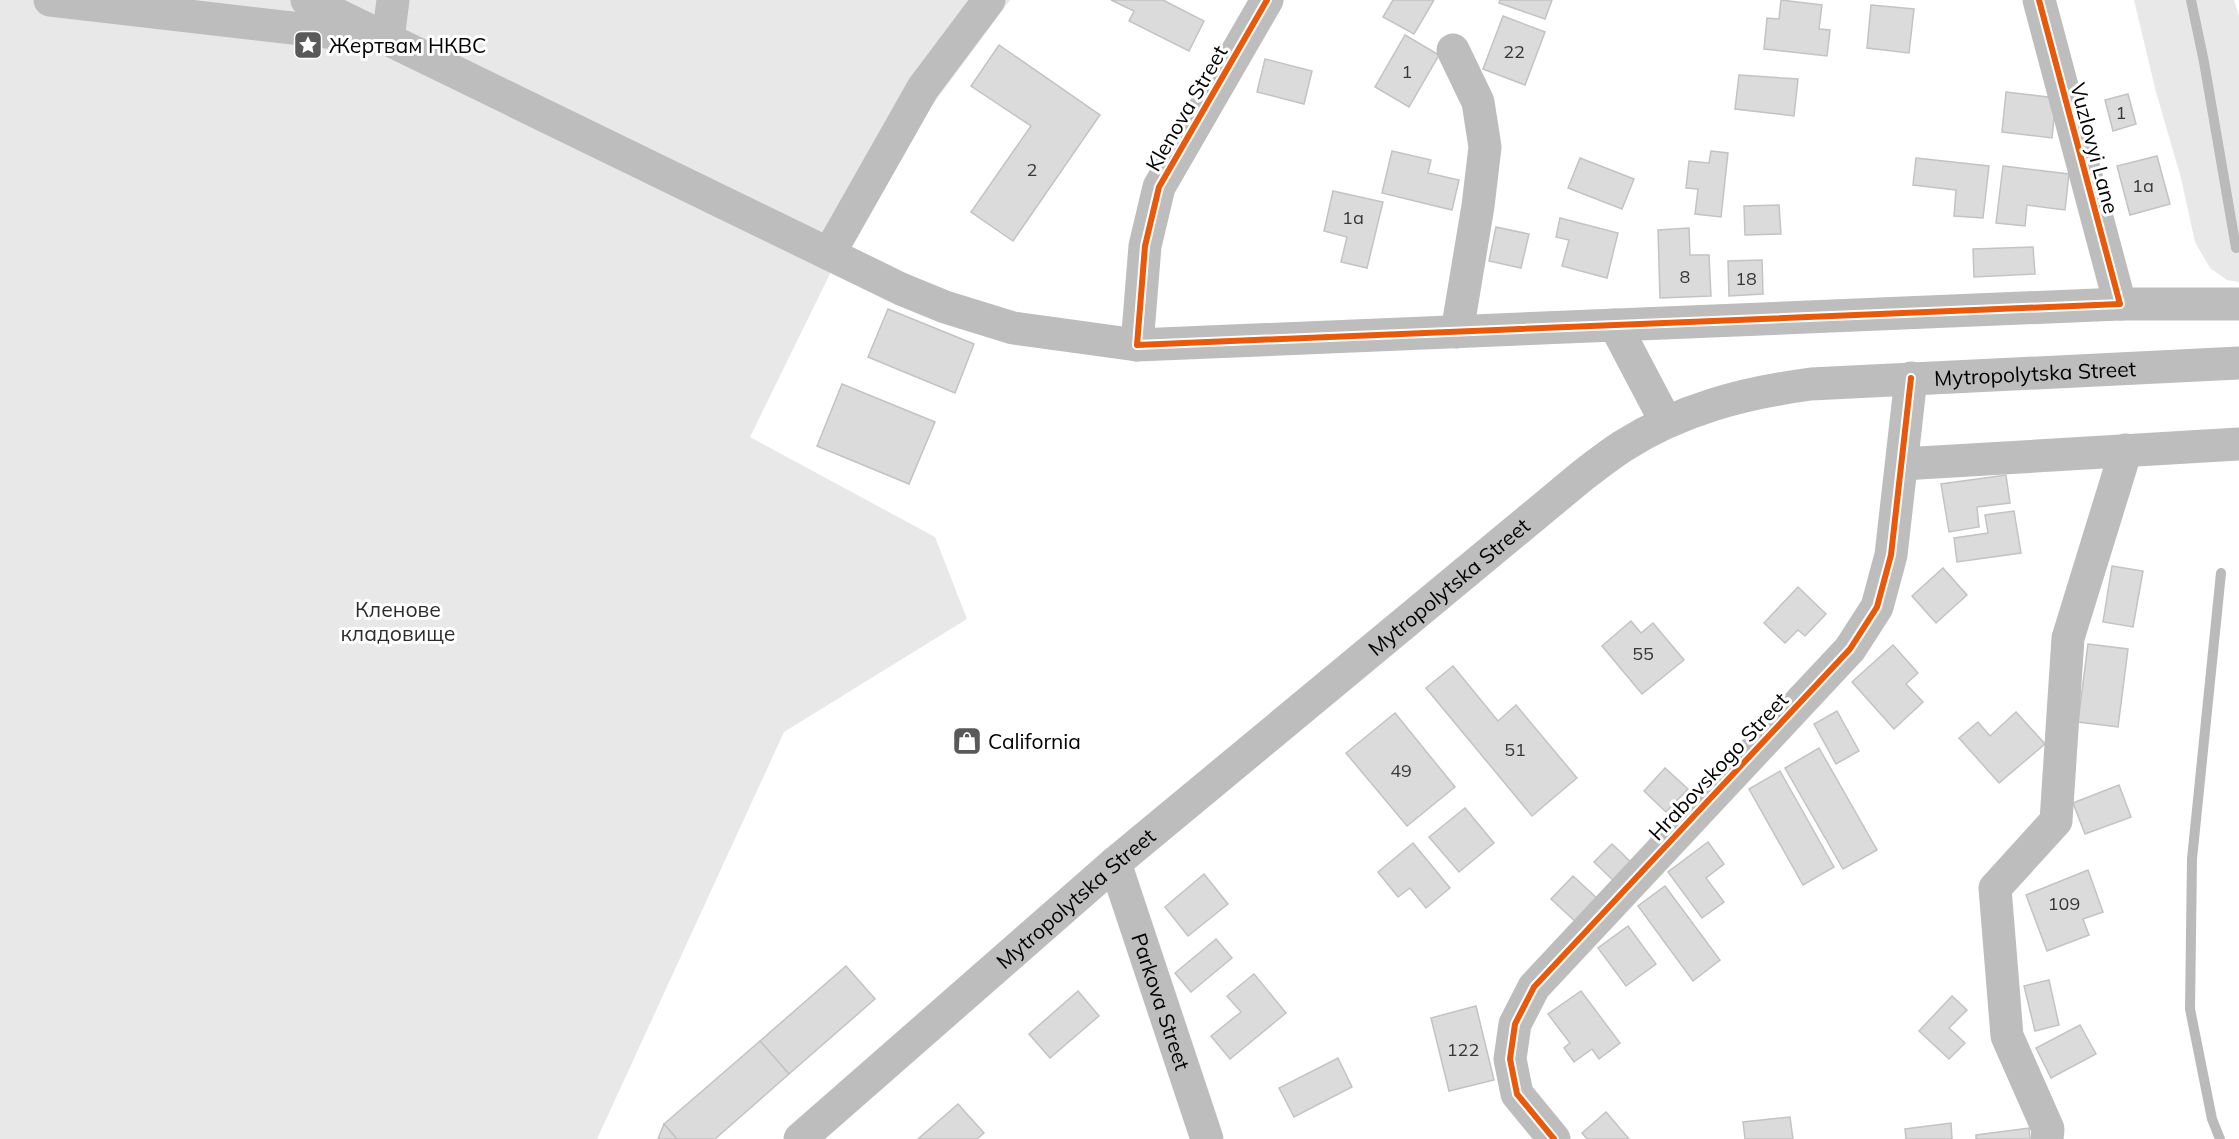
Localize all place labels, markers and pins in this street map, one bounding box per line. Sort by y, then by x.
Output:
place icon: Жертвам НКВС [292,29,324,61]
place label: Жертвам НКВС [329,32,486,58]
shop icon: California [951,725,983,757]
place label: California [988,728,1081,754]

